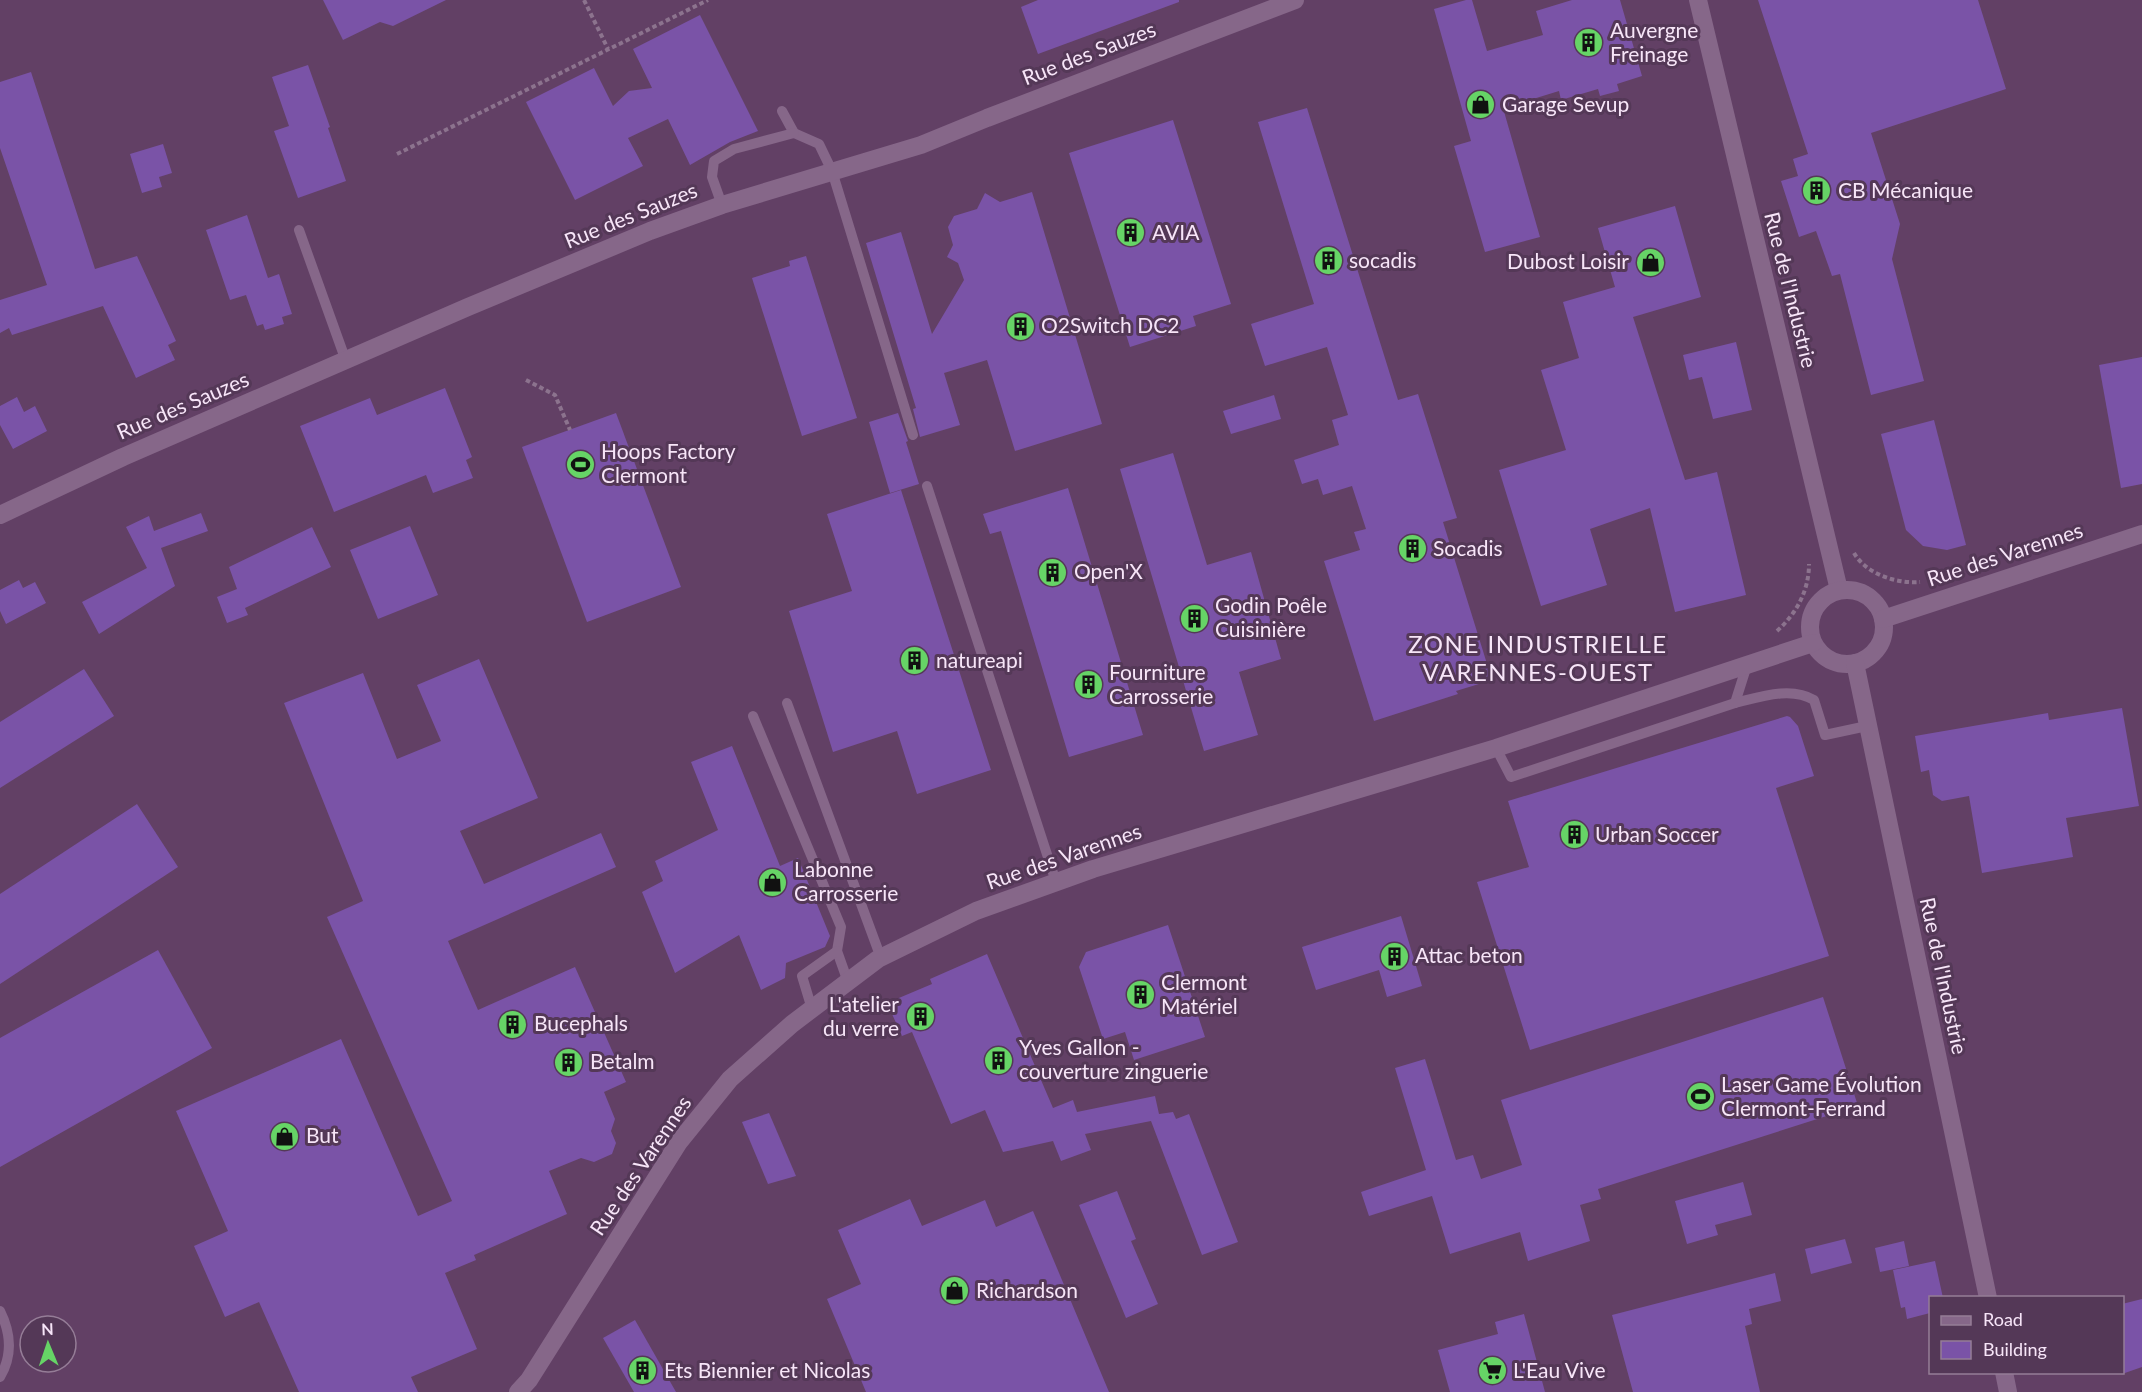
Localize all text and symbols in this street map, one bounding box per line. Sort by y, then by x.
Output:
street label: Rue des Sauzes [1018,16,1159,90]
place label: Auvergne Freinage [1610,17,1698,66]
building icon: Auvergne Freinage [1573,27,1605,59]
shop icon: Garage Sevup [1465,89,1497,121]
place label: Garage Sevup [1502,91,1629,116]
building icon: CB Mécanique [1801,175,1833,207]
street label: Rue des Sauzes [560,177,701,253]
place label: CB Mécanique [1838,177,1973,202]
street label: Rue de l'Industrie [1760,209,1823,370]
building icon: AVIA [1115,217,1147,249]
place label: AVIA [1152,219,1200,244]
building icon: socadis [1312,245,1344,277]
shop icon: Dubost Loisir [1634,246,1666,278]
place label: socadis [1349,247,1416,272]
place label: Dubost Loisir [1507,248,1629,273]
building icon: O2Switch DC2 [1004,310,1036,342]
place label: O2Switch DC2 [1041,312,1179,337]
street label: Rue des Sauzes [113,366,252,444]
place label: Hoops Factory Clermont [601,438,736,487]
sports icon: Hoops Factory Clermont [564,448,596,480]
street label: Rue des Varennes [1923,517,2086,591]
building icon: Socadis [1396,533,1428,565]
place label: Socadis [1433,535,1503,560]
building icon: Open'X [1037,556,1069,588]
place label: Open'X [1074,558,1143,583]
place label: Godin Poêle Cuisinière [1215,592,1327,641]
building icon: Godin Poêle Cuisinière [1178,602,1210,634]
district label: ZONE INDUSTRIELLE VARENNES-OUEST [1408,629,1668,686]
building icon: natureapi [899,645,931,677]
place label: natureapi [936,647,1023,672]
place label: Fourniture Carrosserie [1109,659,1213,708]
building icon: Fourniture Carrosserie [1072,669,1104,701]
street label: Rue des Varennes [983,817,1144,894]
building icon: Urban Soccer [1558,819,1590,851]
place label: Urban Soccer [1595,821,1719,846]
place label: Labonne Carrosserie [794,856,898,905]
shop icon: Labonne Carrosserie [757,866,789,898]
street label: Rue de l'Industrie [1916,895,1973,1056]
building icon: Attac beton [1378,940,1410,972]
place label: Attac beton [1415,942,1523,967]
place label: Clermont Matériel [1161,969,1247,1018]
building icon: Clermont Matériel [1124,979,1156,1011]
place label: L'atelier du verre [823,991,899,1040]
building icon: L'atelier du verre [904,1001,936,1033]
building icon: Bucephals [497,1008,529,1040]
place label: Bucephals [534,1010,628,1035]
place label: Yves Gallon - couverture zinguerie [1019,1034,1208,1083]
building icon: Yves Gallon - couverture zinguerie [982,1044,1014,1076]
building icon: Betalm [553,1046,585,1078]
place label: Betalm [590,1048,655,1073]
place label: Laser Game Évolution Clermont-Ferrand [1721,1071,1922,1120]
sports icon: Laser Game Évolution Clermont-Ferrand [1684,1081,1716,1113]
street label: Rue des Varennes [584,1091,696,1240]
shop icon: But [269,1120,301,1152]
place label: But [306,1122,339,1147]
shop icon: Richardson [939,1275,971,1307]
place label: Richardson [976,1277,1078,1302]
legend [1929,1296,2124,1374]
text: Road [1983,1308,2023,1330]
north arrow [18,1314,78,1374]
text: N [41,1319,54,1338]
text: Building [1983,1338,2047,1360]
building icon: Ets Biennier et Nicolas [627,1355,659,1387]
supermarket icon: L'Eau Vive [1476,1355,1508,1387]
place label: Ets Biennier et Nicolas [664,1357,870,1382]
place label: L'Eau Vive [1513,1357,1606,1382]

